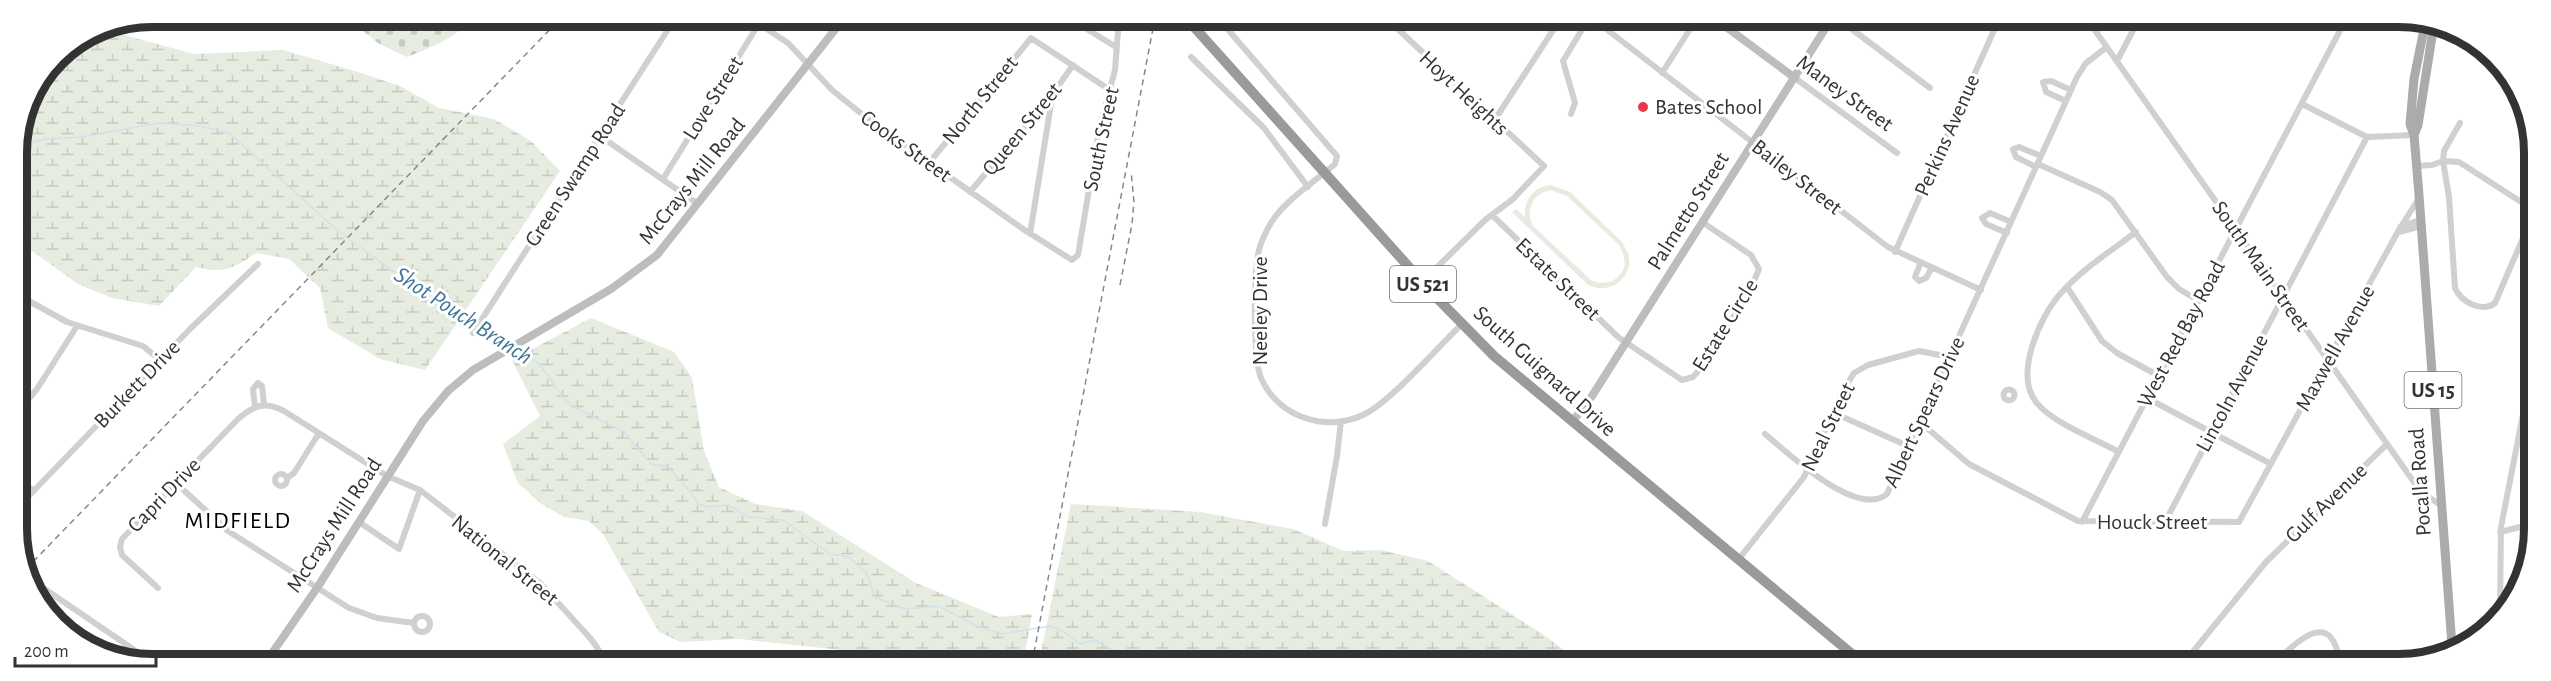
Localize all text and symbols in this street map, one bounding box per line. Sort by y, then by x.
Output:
street label: Hoyt Heights [1415,47,1513,139]
street label: Maney Street [1793,51,1897,135]
street label: Love Street [679,52,747,144]
street label: North Street [938,52,1022,148]
street label: Perkins Avenue [1910,71,1984,199]
street label: Queen Street [978,78,1066,180]
street label: South Street [1079,85,1123,193]
place label: Bates School [1655,96,1763,118]
street label: Green Swamp Road [521,100,629,250]
marker: Bates School [1636,100,1650,114]
street label: Cooks Street [857,106,955,186]
street label: McCrays Mill Road [635,114,749,248]
street label: Bailey Street [1748,135,1846,219]
street label: Palmetto Street [1643,148,1733,274]
street label: South Main Street [2208,197,2314,335]
street label: Estate Street [1511,234,1605,324]
street label: Neeley Drive [1249,256,1271,366]
street label: West Red Bay Road [2133,257,2229,411]
water label: Shot Pouch Branch [390,263,536,369]
road number: US 521 [1390,266,1456,302]
street label: Estate Circle [1688,275,1762,375]
street label: Maxwell Avenue [2291,281,2379,415]
street label: South Guignard Drive [1470,302,1620,440]
street label: Lincoln Avenue [2192,331,2272,455]
street label: Albert Spears Drive [1879,333,1969,491]
street label: Burkett Drive [90,336,184,432]
road number: US 15 [2404,372,2462,408]
street label: Neal Street [1797,379,1859,475]
street label: Pocalla Road [2405,427,2435,537]
street label: Capri Drive [123,453,205,537]
street label: McCrays Mill Road [282,454,386,596]
street label: Gulf Avenue [2281,459,2371,547]
district label: MIDFIELD [185,509,291,533]
street label: National Street [448,511,562,609]
street label: Houck Street [2097,511,2207,533]
scale bar [15,630,156,668]
text: 200 m [24,643,69,661]

